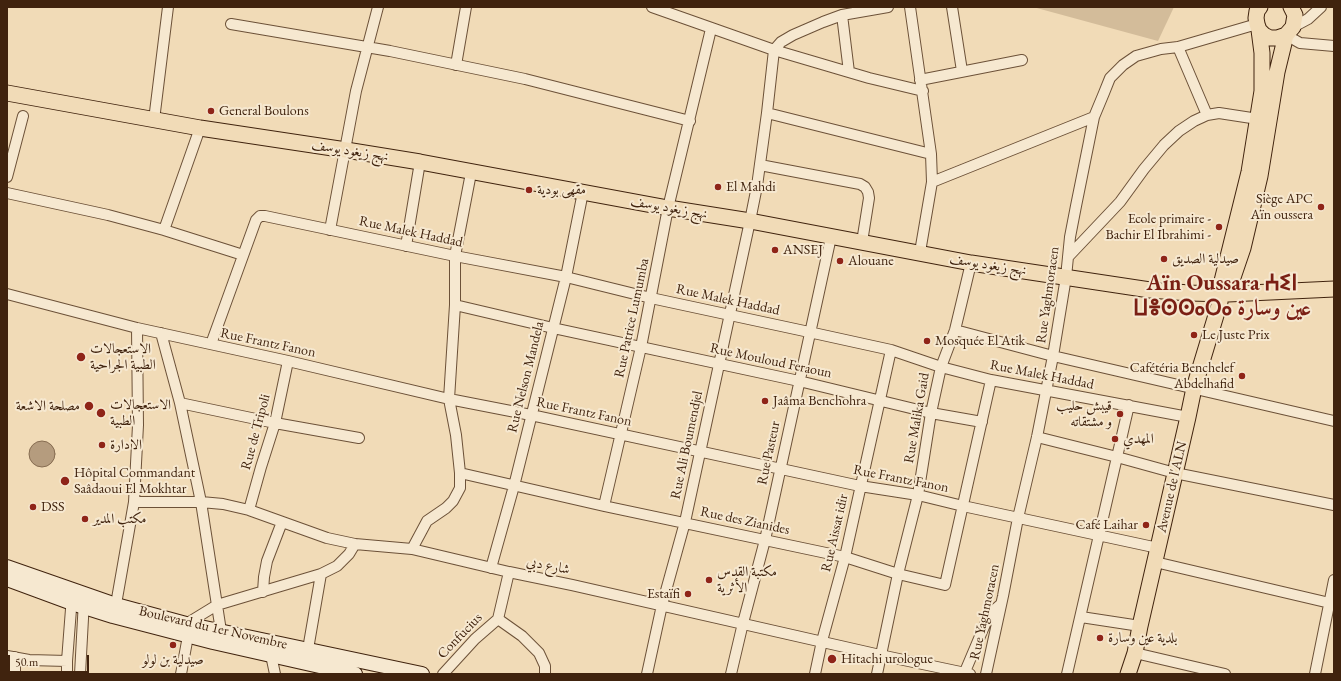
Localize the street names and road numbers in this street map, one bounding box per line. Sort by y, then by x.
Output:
street label: نهج زيغود يوسف [310,137,390,165]
street label: نهج زيغود يوسف [629,193,709,223]
street label: Rue Malek Haddad [358,213,464,251]
street label: Rue Yaghmoracen [1033,246,1063,344]
street label: نهج زيغود يوسف [948,251,1028,279]
street label: Rue Patrice Lumumba [611,257,653,379]
street label: Rue Malek Haddad [675,281,781,319]
street label: Rue Nelson Mandela [504,320,548,434]
street label: Rue Frantz Fanon [219,325,317,361]
street label: Rue Mouloud Feraoun [709,340,833,382]
street label: Rue Malek Haddad [989,357,1095,393]
street label: Rue Malika Gaid [901,371,933,465]
street label: Rue Ali Boumendjel [667,389,707,501]
street label: Rue de Tripoli [238,392,274,472]
street label: Rue Frantz Fanon [535,394,633,430]
street label: Rue Pasteur [754,420,784,486]
street label: Avenue de l'ALN [1153,440,1191,534]
street label: Rue Frantz Fanon [852,462,950,496]
street label: Rue Aissat idir [818,493,852,573]
street label: Rue des Zianides [699,503,791,539]
street label: شارع دبي [525,554,571,578]
street label: Rue Yaghmoracen [967,563,1003,661]
street label: Boulevard du 1er Novembre [137,603,289,653]
street label: Confucius [434,610,486,662]

